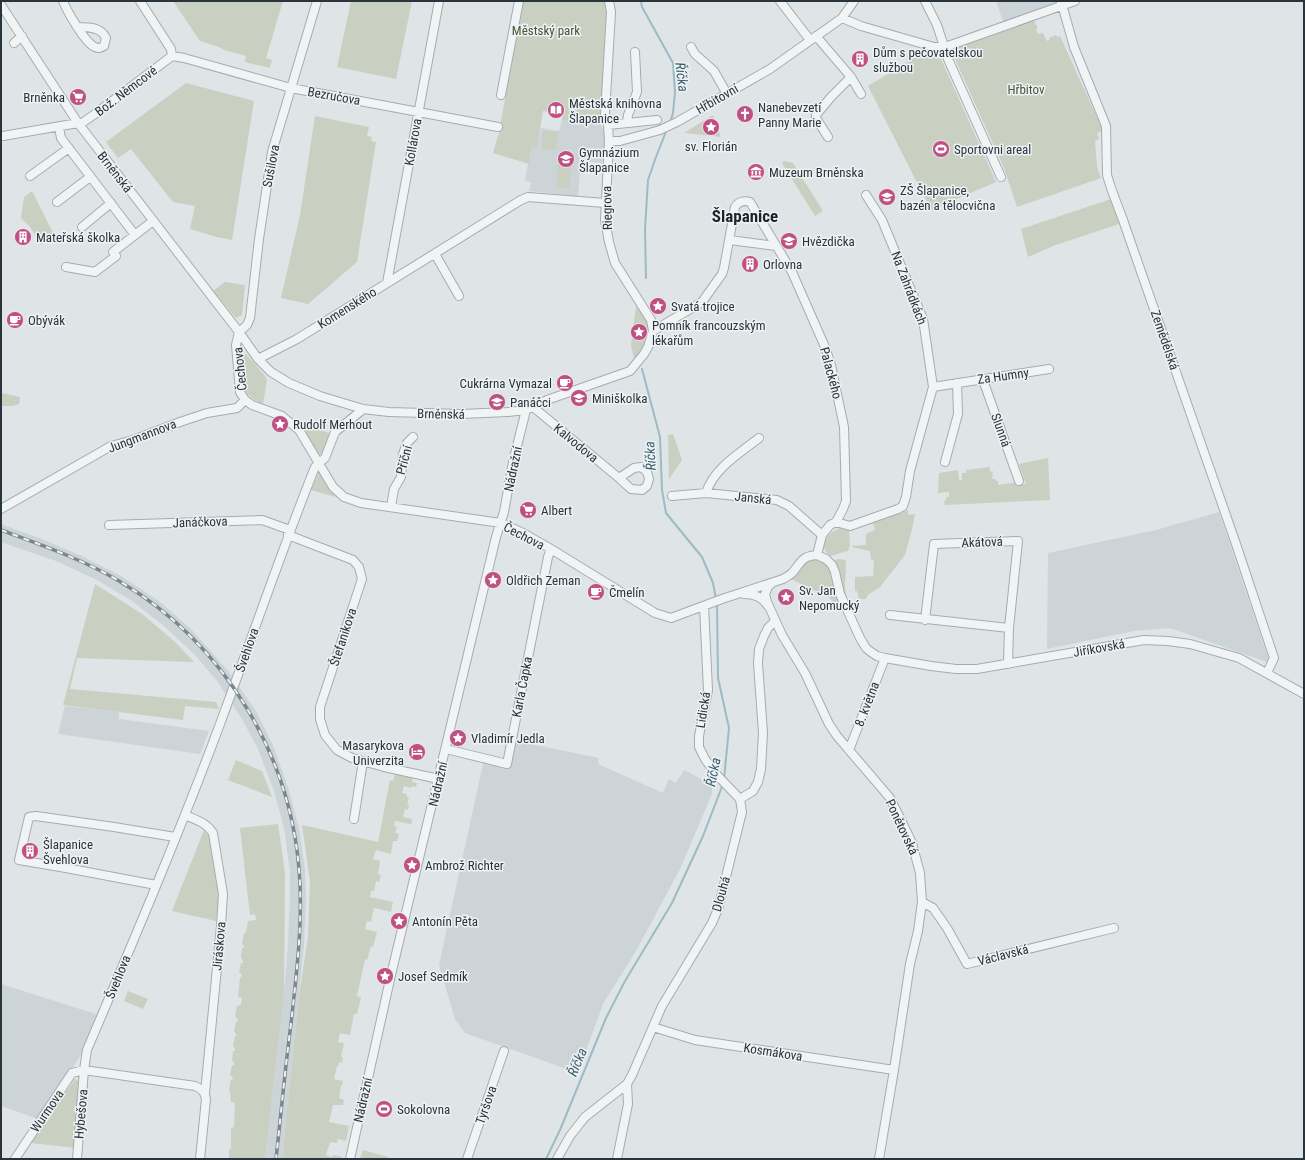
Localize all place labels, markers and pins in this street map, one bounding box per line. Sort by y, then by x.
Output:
place label: Dům s pečovatelskou službou [873,45,983,75]
building icon: Dům s pečovatelskou službou [850,49,870,69]
supermarket icon: Brněnka [68,87,88,107]
place label: Brněnka [23,90,65,105]
place label: Městská knihovna Šlapanice [569,96,662,126]
library icon: Městská knihovna Šlapanice [546,100,566,120]
place label: Nanebevzetí Panny Marie [758,100,822,130]
church icon: Nanebevzetí Panny Marie [735,104,755,124]
place icon: sv. Florián [701,117,721,137]
place label: sv. Florián [685,139,737,154]
sports icon: Sportovni areal [931,139,951,159]
place label: Sportovni areal [954,142,1031,157]
place label: Gymnázium Šlapanice [579,145,639,175]
school or university icon: Gymnázium Šlapanice [556,149,576,169]
museum icon: Muzeum Brněnska [746,162,766,182]
place label: Muzeum Brněnska [769,165,864,180]
place label: ZŠ Šlapanice, bazén a tělocvična [900,183,995,213]
school or university icon: ZŠ Šlapanice, bazén a tělocvična [877,187,897,207]
building icon: Mateřská školka [13,227,33,247]
place label: Mateřská školka [36,230,120,245]
school or university icon: Hvězdička [779,231,799,251]
place label: Hvězdička [802,234,855,249]
building icon: Orlovna [740,254,760,274]
place label: Orlovna [763,257,802,272]
place icon: Svatá trojice [648,296,668,316]
place label: Svatá trojice [671,299,735,314]
cafe icon: Obývák [5,310,25,330]
place label: Obývák [28,313,65,328]
place label: Pomník francouzským lékařům [652,318,766,348]
place icon: Pomník francouzským lékařům [629,322,649,342]
cafe icon: Cukrárna Vymazal [555,373,575,393]
place label: Cukrárna Vymazal [460,376,552,391]
school or university icon: Miniškolka [569,388,589,408]
place label: Miniškolka [592,391,647,406]
school or university icon: Panáčci [487,392,507,412]
place label: Panáčci [510,395,551,410]
place icon: Rudolf Merhout [270,414,290,434]
place label: Rudolf Merhout [293,417,372,432]
supermarket icon: Albert [518,500,538,520]
place label: Albert [541,503,572,518]
place icon: Oldřich Zeman [483,570,503,590]
place label: Oldřich Zeman [506,573,581,588]
cafe icon: Čmelín [586,582,606,602]
place label: Sv. Jan Nepomucký [799,583,860,613]
place label: Čmelín [609,585,645,600]
place icon: Sv. Jan Nepomucký [776,587,796,607]
place icon: Vladimír Jedla [448,728,468,748]
place label: Vladimír Jedla [471,731,545,746]
place label: Masarykova Univerzita [342,738,404,768]
hotel icon: Masarykova Univerzita [407,742,427,762]
place label: Šlapanice Švehlova [43,837,93,867]
building icon: Šlapanice Švehlova [20,841,40,861]
place icon: Ambrož Richter [402,855,422,875]
place label: Ambrož Richter [425,858,504,873]
place icon: Antonín Pěta [389,911,409,931]
place label: Antonín Pěta [412,914,478,929]
place icon: Josef Sedmík [375,966,395,986]
place label: Josef Sedmík [398,969,468,984]
sports icon: Sokolovna [374,1099,394,1119]
place label: Sokolovna [397,1102,450,1117]

